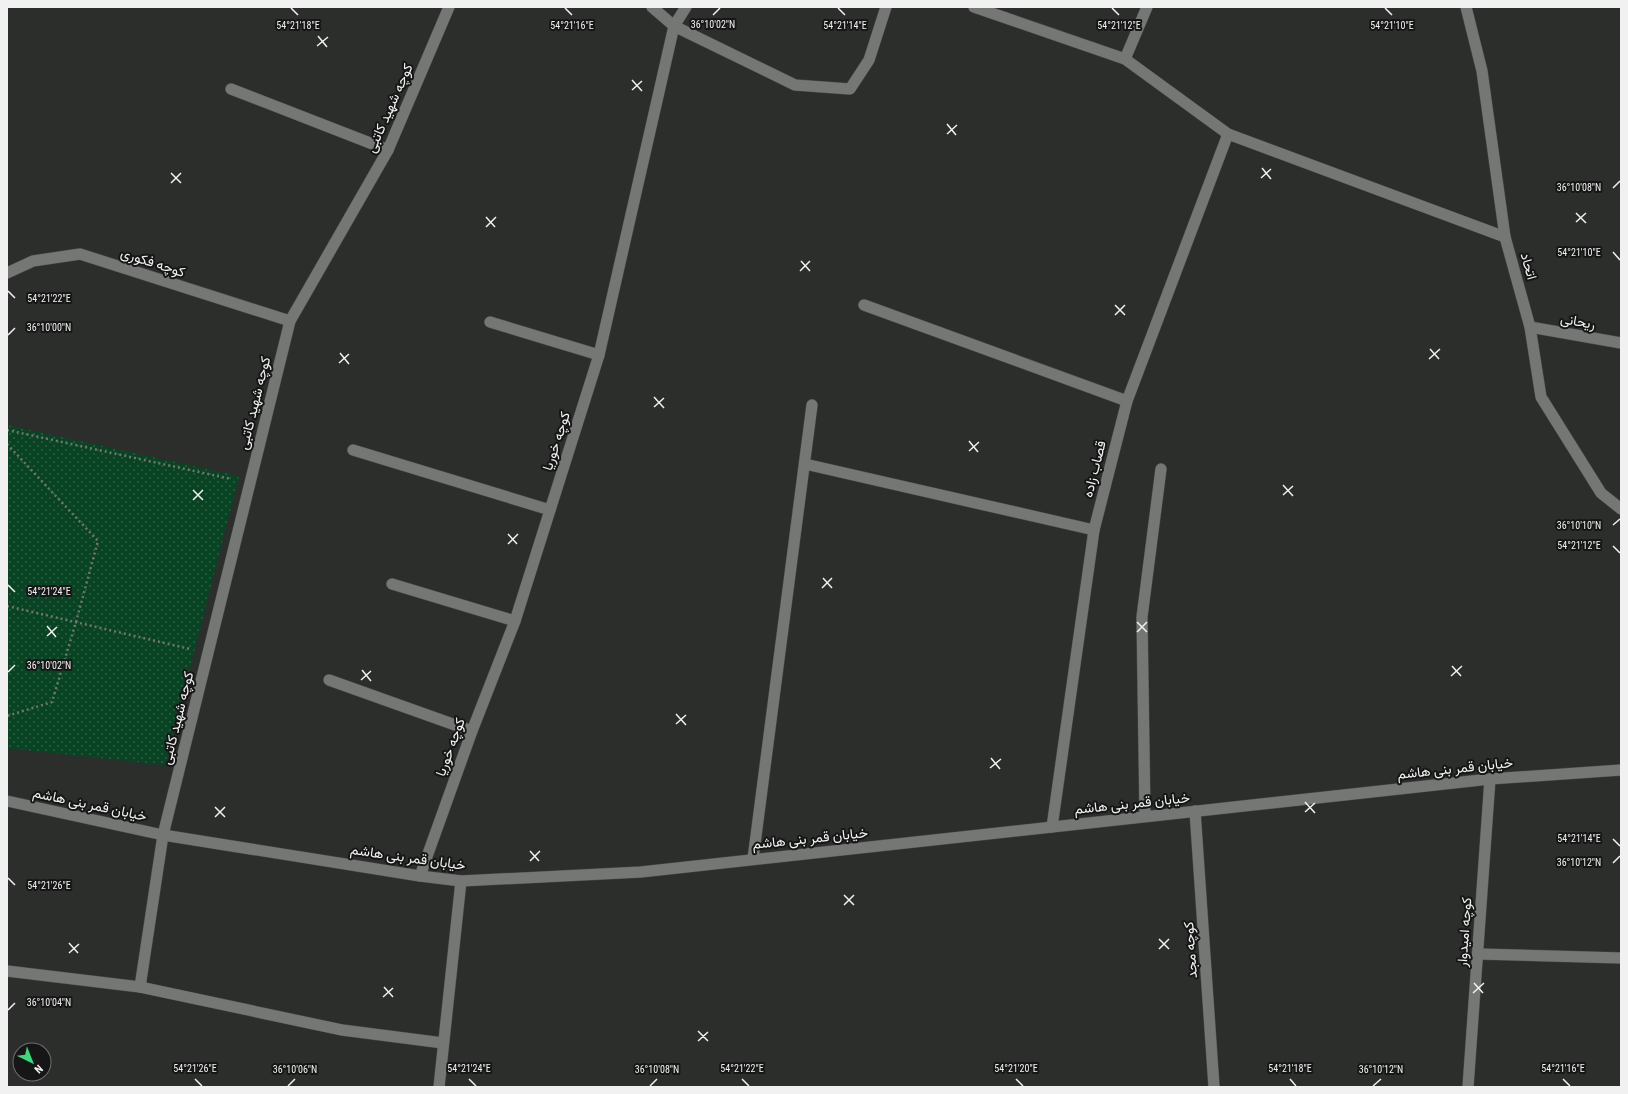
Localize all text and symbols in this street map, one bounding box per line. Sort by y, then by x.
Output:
text: 36°10'02"N [691,19,735,30]
text: 54°21'18"E [276,20,320,31]
text: 54°21'16"E [550,20,594,31]
text: 54°21'14"E [823,20,867,31]
text: 54°21'12"E [1097,20,1141,31]
text: 54°21'10"E [1370,20,1414,31]
street label: کوچه شهید کاتبی [362,61,418,156]
text: 36°10'08"N [1557,182,1601,193]
street label: کوچه فکوری [118,244,187,282]
text: 54°21'10"E [1557,247,1601,258]
street label: اتحاد [1518,251,1540,281]
text: 54°21'22"E [27,293,71,304]
street label: ریحانی [1559,310,1597,333]
text: 36°10'00"N [27,322,71,333]
street label: کوچه شهید کاتبی [235,355,275,452]
street label: کوچه خوریا [539,410,575,473]
street label: قصاب زاده [1079,439,1110,499]
text: 36°10'10"N [1557,520,1601,531]
text: 54°21'12"E [1557,540,1601,551]
text: 54°21'24"E [27,586,71,597]
text: 36°10'02"N [27,660,71,671]
street label: کوچه شهید کاتبی [158,670,198,767]
street label: کوچه خوریا [432,716,470,779]
street label: خیابان قمر بنی هاشم [1396,754,1514,783]
street label: خیابان قمر بنی هاشم [31,784,148,825]
street label: خیابان قمر بنی هاشم [1073,789,1191,818]
street label: خیابان قمر بنی هاشم [751,824,869,853]
text: 54°21'14"E [1557,833,1601,844]
street label: خیابان قمر بنی هاشم [349,841,467,874]
text: 36°10'12"N [1557,857,1601,868]
text: 54°21'26"E [27,880,71,891]
street label: کوچه امیدوار [1454,897,1476,969]
street label: کوچه مجد [1180,921,1202,979]
text: 36°10'04"N [27,997,71,1008]
north arrow [12,1042,52,1082]
text: N [31,1062,45,1076]
text: 54°21'26"E [173,1063,217,1074]
text: 54°21'24"E [447,1063,491,1074]
text: 54°21'22"E [720,1063,764,1074]
text: 54°21'20"E [994,1063,1038,1074]
text: 54°21'18"E [1268,1063,1312,1074]
text: 54°21'16"E [1541,1063,1585,1074]
text: 36°10'06"N [273,1064,317,1075]
text: 36°10'08"N [635,1064,679,1075]
text: 36°10'12"N [1359,1064,1403,1075]

